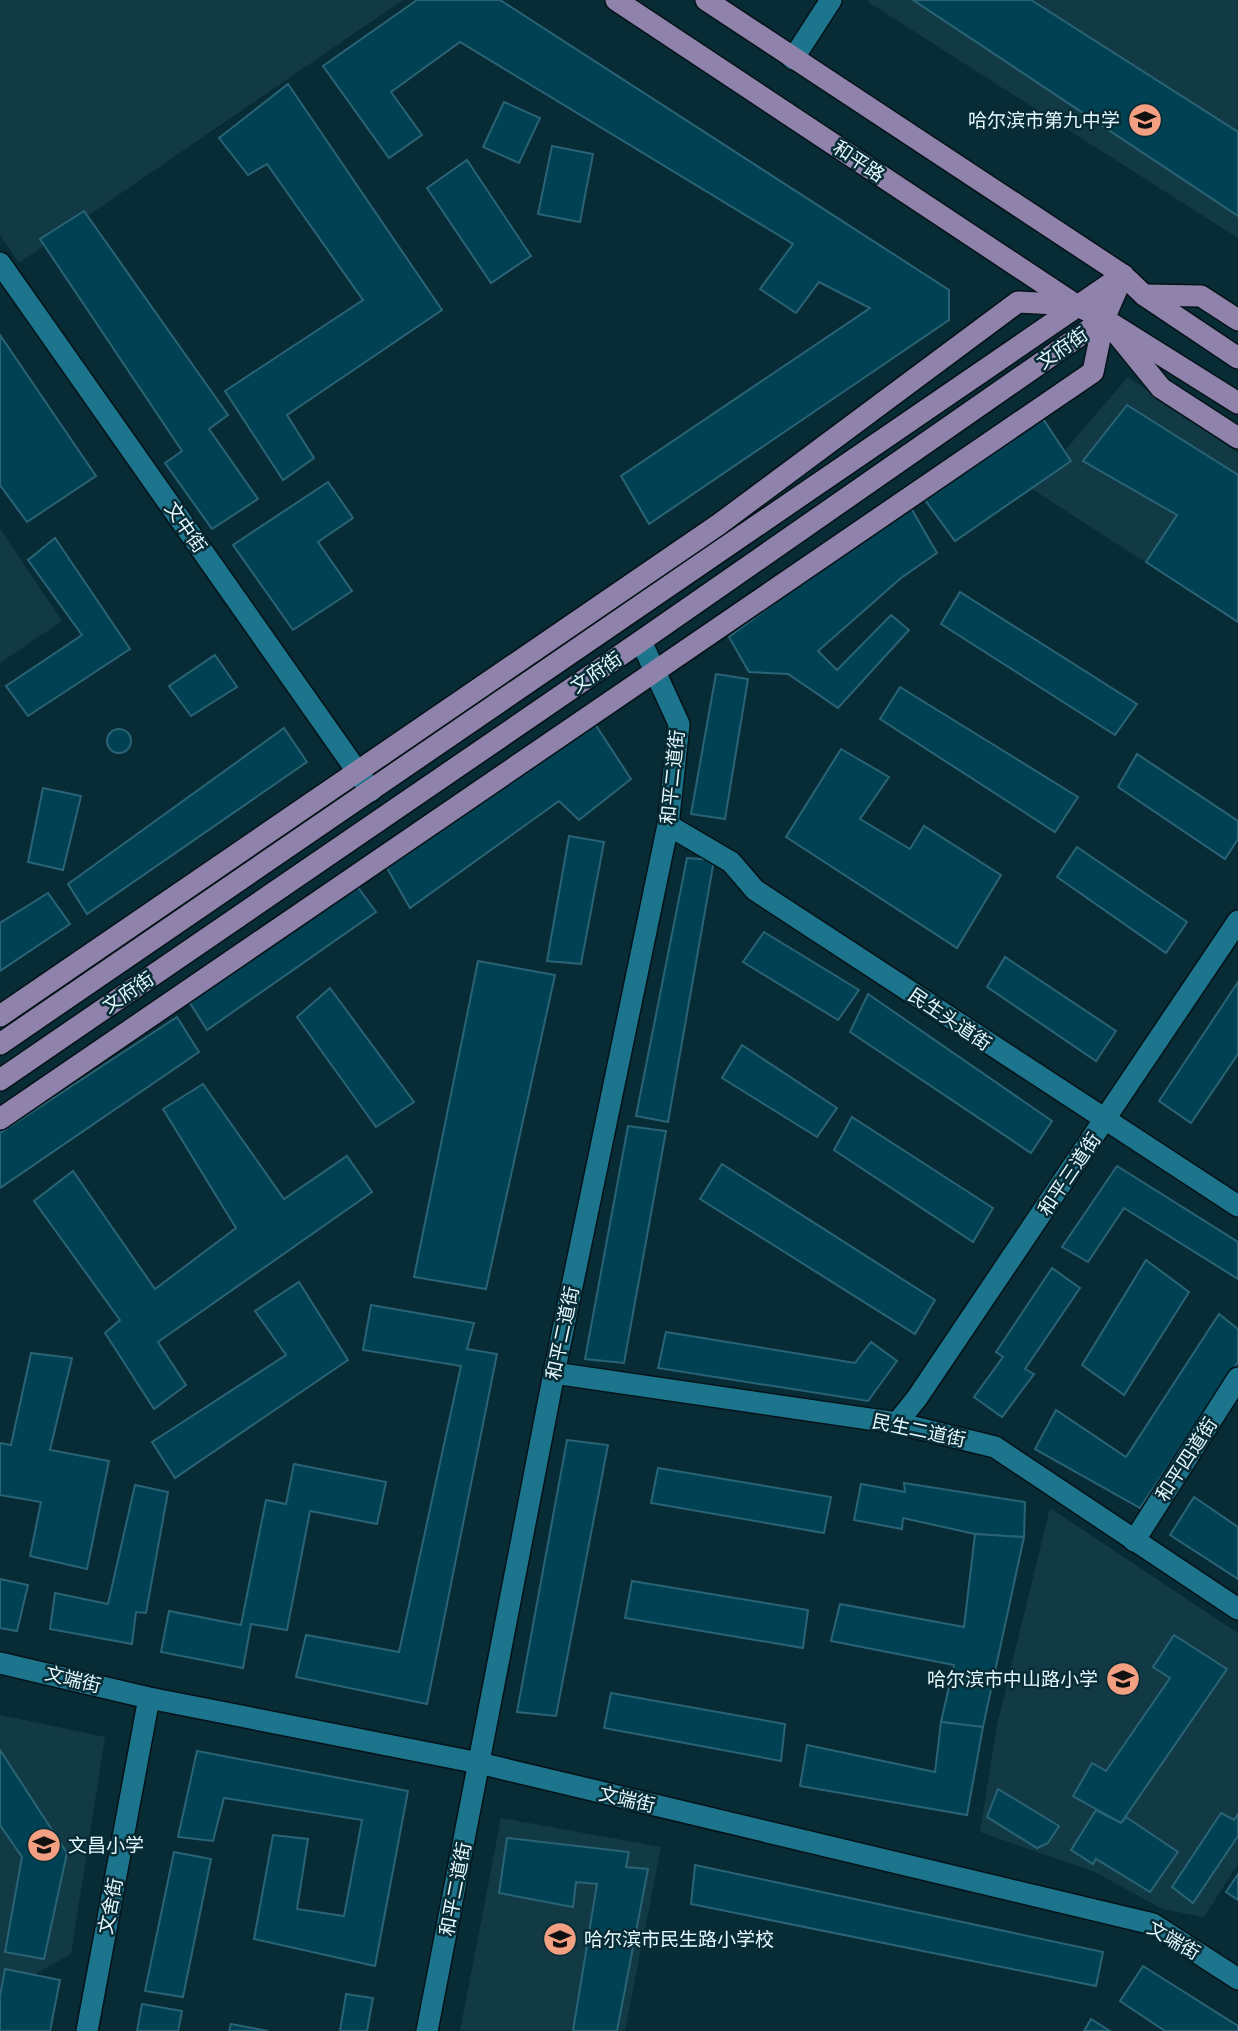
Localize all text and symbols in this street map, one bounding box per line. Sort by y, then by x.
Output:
school or university icon: 哈尔滨市第九中学 [1126,101,1164,139]
place label: 哈尔滨市第九中学 [968,107,1120,134]
street label: 和平路 [828,134,890,189]
street label: 文府街 [1031,321,1093,376]
street label: 文中街 [158,496,213,558]
street label: 文府街 [565,645,627,700]
street label: 和平二道街 [654,728,691,826]
street label: 文府街 [97,965,159,1020]
street label: 民生头道街 [903,982,997,1057]
street label: 和平三道街 [1032,1127,1107,1221]
street label: 和平二道街 [539,1284,586,1382]
street label: 民生二道街 [870,1407,968,1454]
street label: 和平四道街 [1149,1412,1224,1506]
street label: 文端街 [42,1659,104,1699]
school or university icon: 哈尔滨市中山路小学 [1104,1660,1142,1698]
place label: 哈尔滨市中山路小学 [927,1666,1098,1693]
street label: 文端街 [596,1780,658,1819]
school or university icon: 文昌小学 [25,1826,63,1864]
place label: 文昌小学 [68,1832,144,1859]
street label: 和平二道街 [433,1840,478,1938]
street label: 文舍街 [92,1876,129,1937]
street label: 文端街 [1142,1914,1205,1966]
school or university icon: 哈尔滨市民生路小学校 [541,1920,579,1958]
place label: 哈尔滨市民生路小学校 [584,1926,774,1953]

